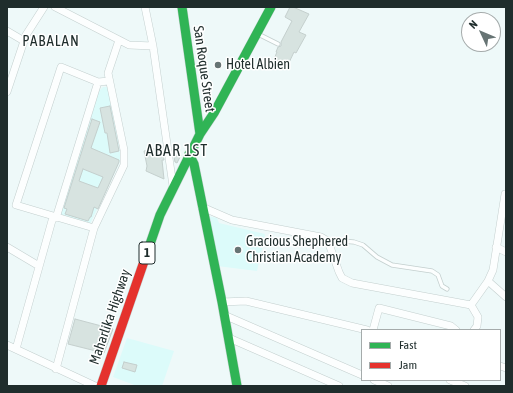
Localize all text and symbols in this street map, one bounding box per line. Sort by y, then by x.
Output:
north arrow [461,12,501,52]
text: N [467,18,480,31]
street label: San Roque Street [190,25,218,113]
district label: PABALAN [22,32,80,50]
place label: Hotel Albien [226,57,290,73]
marker: Hotel Albien [213,60,223,70]
district label: ABAR 1ST [146,141,208,161]
place label: Gracious Shephered Christian Academy [246,234,348,266]
road number: 1 [139,242,155,264]
marker: Gracious Shephered Christian Academy [233,245,243,255]
street label: Maharlika Highway [86,267,134,367]
legend [361,329,501,381]
text: Fast [399,338,417,352]
text: Jam [399,358,417,372]

